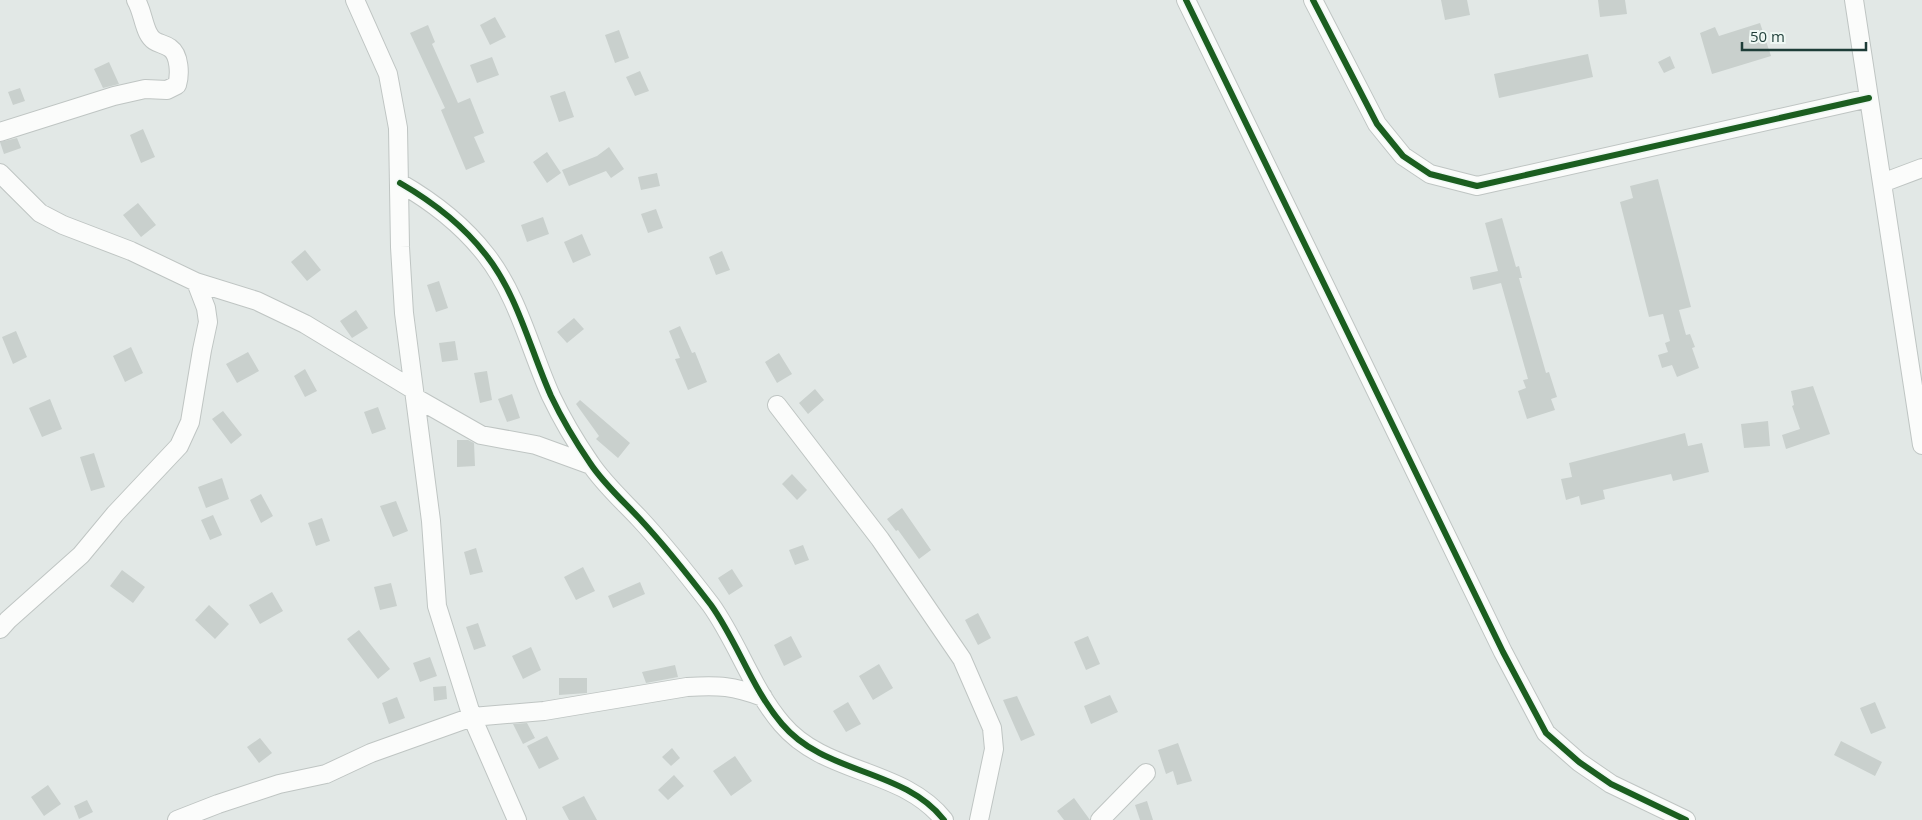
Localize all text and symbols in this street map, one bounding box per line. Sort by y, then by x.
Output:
scale bar [1742,20,1866,52]
text: 50 m [1750,26,1785,46]

